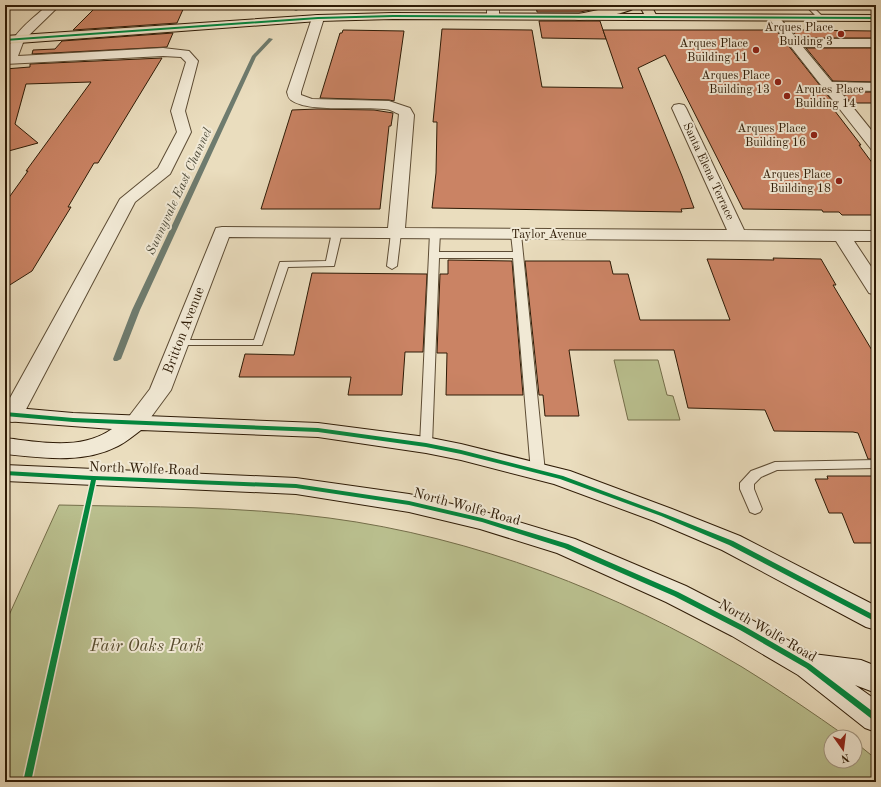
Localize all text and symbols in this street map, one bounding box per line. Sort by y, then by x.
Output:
place label: Arques Place Building 3 [764,22,833,48]
marker: Arques Place Building 3 [836,29,846,39]
place label: Arques Place Building 11 [679,38,748,64]
marker: Arques Place Building 11 [751,45,761,55]
place label: Arques Place Building 13 [701,70,770,96]
marker: Arques Place Building 13 [773,77,783,87]
place label: Arques Place Building 14 [795,84,864,110]
marker: Arques Place Building 14 [782,91,792,101]
street label: Santa Elena Terrace [680,121,736,222]
place label: Arques Place Building 16 [737,123,806,149]
water label: Sunnyvale East Channel [144,126,215,257]
marker: Arques Place Building 16 [809,130,819,140]
place label: Arques Place Building 18 [762,169,831,195]
marker: Arques Place Building 18 [834,176,844,186]
street label: Taylor Avenue [511,229,587,241]
street label: Britton Avenue [161,285,207,376]
street label: North Wolfe Road [89,460,199,478]
street label: North Wolfe Road [412,486,522,528]
street label: North Wolfe Road [716,597,819,665]
park label: Fair Oaks Park [89,638,204,655]
north arrow [823,729,863,769]
text: N [839,751,850,764]

